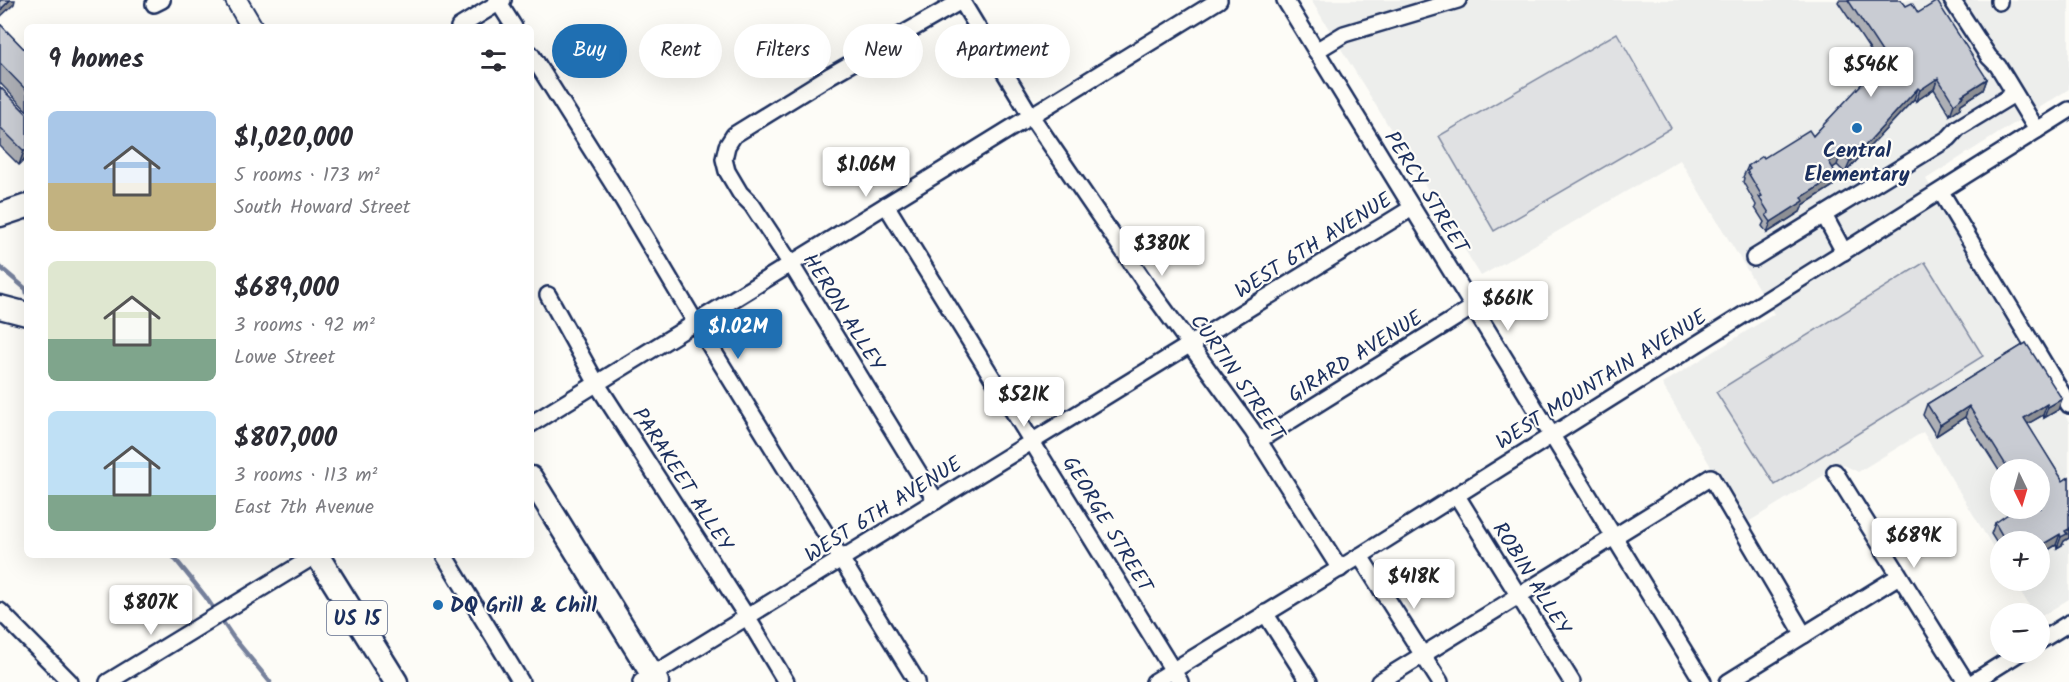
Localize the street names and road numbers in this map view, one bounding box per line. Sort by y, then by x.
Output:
street label: PERCY STREET [1375,125,1478,262]
street label: WEST 6TH AVENUE [1229,184,1400,308]
street label: HERON ALLEY [793,247,893,379]
street label: WEST MOUNTAIN AVENUE [1490,301,1715,459]
street label: GIRARD AVENUE [1282,302,1430,412]
street label: CURTIN STREET [1181,308,1294,449]
street label: PARAKEET ALLEY [623,401,741,559]
street label: WEST 6TH AVENUE [799,448,970,572]
street label: GEORGE STREET [1053,450,1161,601]
street label: ROBIN ALLEY [1483,516,1579,642]
road number: US 15 [327,601,387,635]

